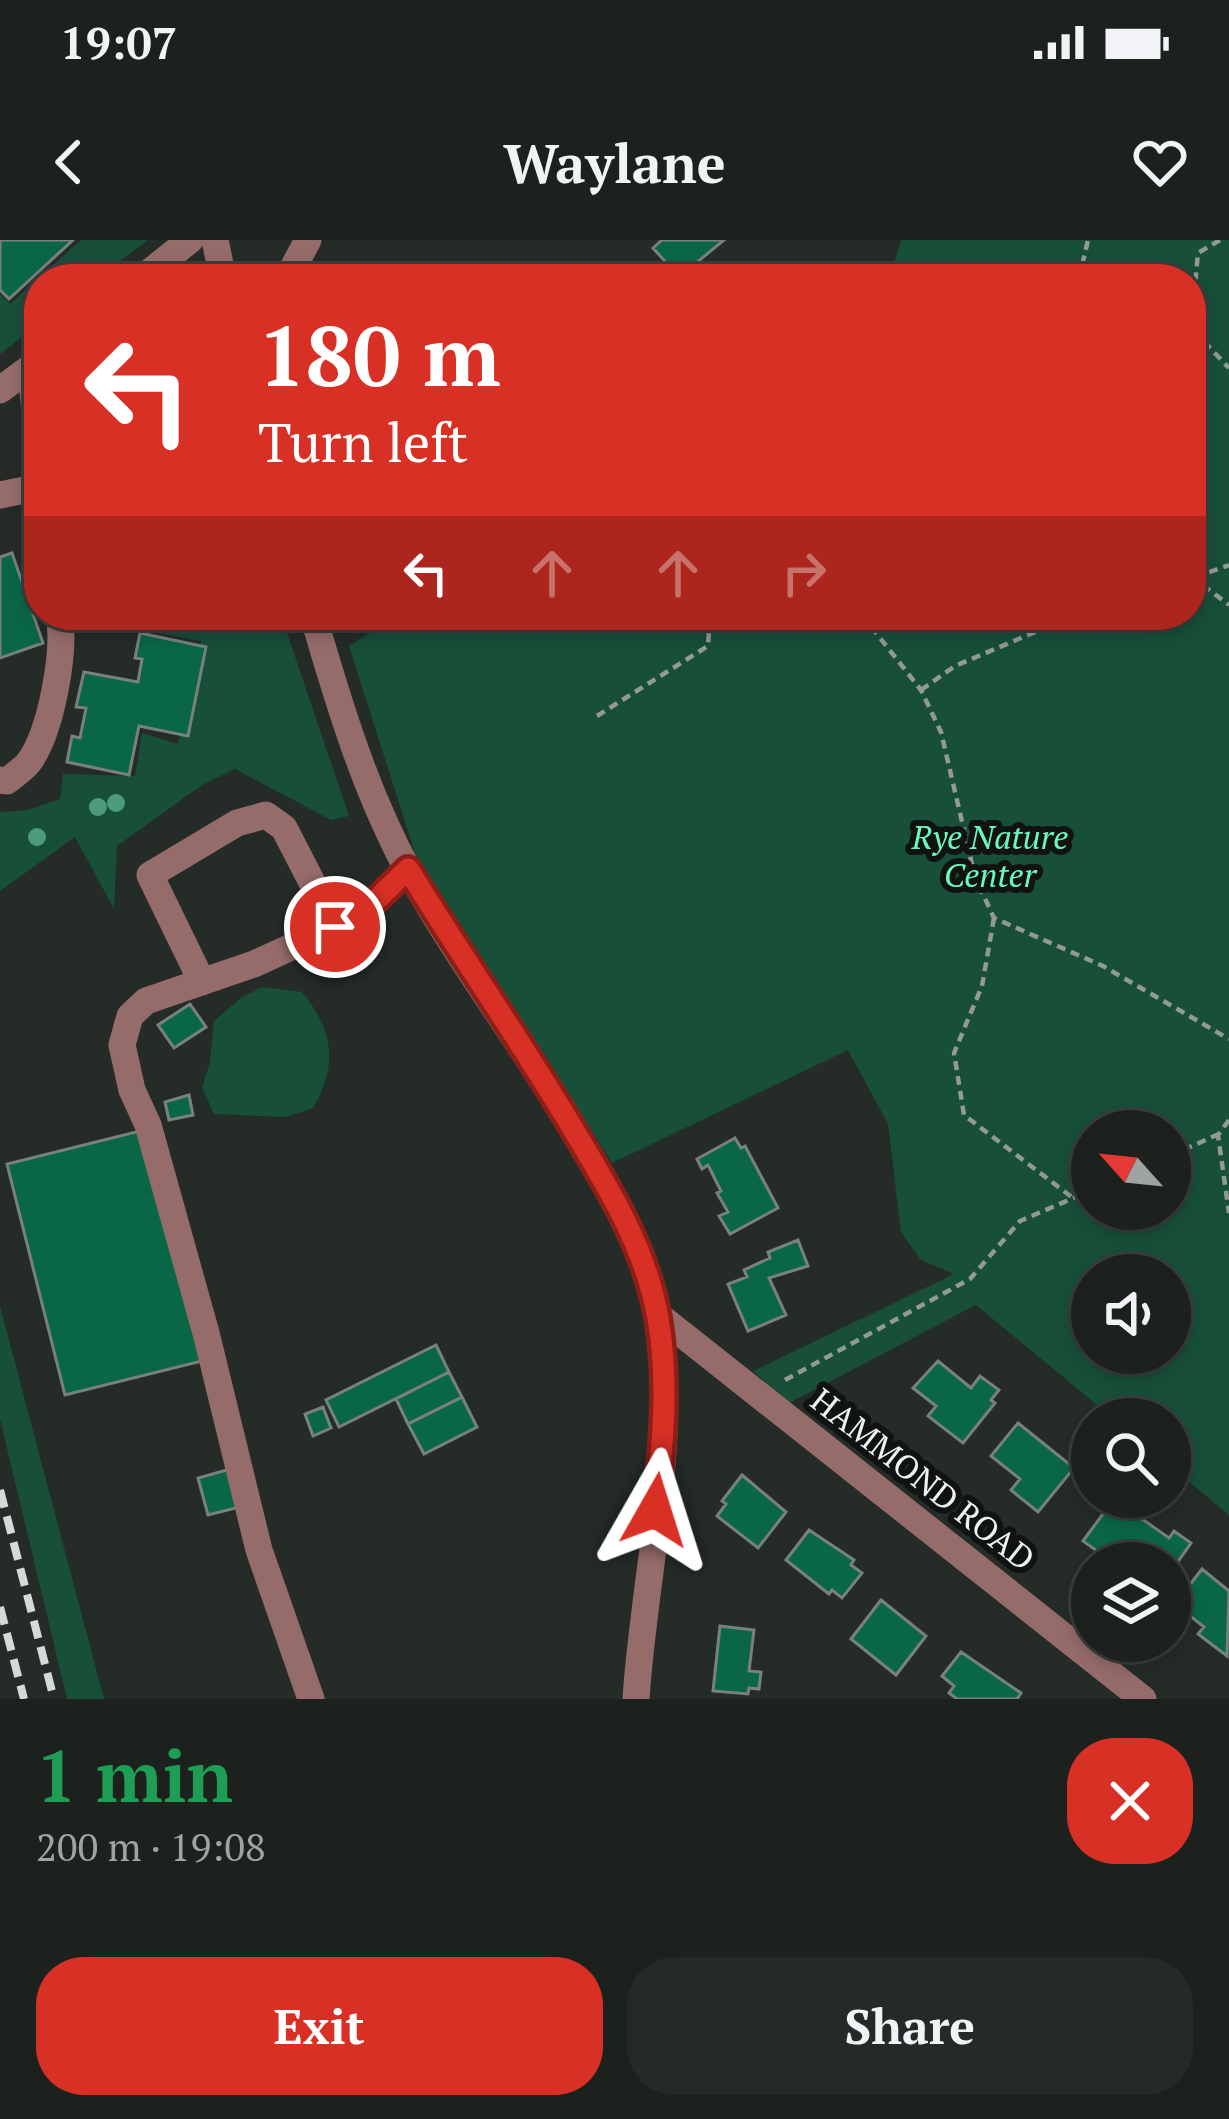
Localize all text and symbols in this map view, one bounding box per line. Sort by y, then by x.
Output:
text: 19:07 [60,12,177,72]
text: Waylane [503,127,726,198]
icon: back [36,129,102,195]
icon: heart [1127,129,1193,195]
text: 180 m [258,299,501,410]
icon: left [60,312,216,468]
text: Turn left [258,406,468,477]
icon: left [393,540,459,606]
icon: ahead [519,540,585,606]
icon: ahead [645,540,711,606]
icon: right [771,540,837,606]
park label: Rye Nature Center [911,815,1068,896]
pin [284,876,386,978]
icon: arrive [302,894,368,960]
north arrow [1071,1110,1191,1230]
map controls [1071,1110,1191,1662]
button: sound [1071,1254,1191,1374]
street label: HAMMOND ROAD [803,1378,1044,1579]
button: search [1071,1398,1191,1518]
position arrow [592,1447,718,1573]
button: layers [1071,1542,1191,1662]
text: 1 min [36,1727,233,1823]
button: close [1067,1738,1193,1864]
text: 200 m · 19:08 [36,1820,266,1872]
button: Exit [36,1957,603,2095]
button: Share [627,1957,1193,2095]

